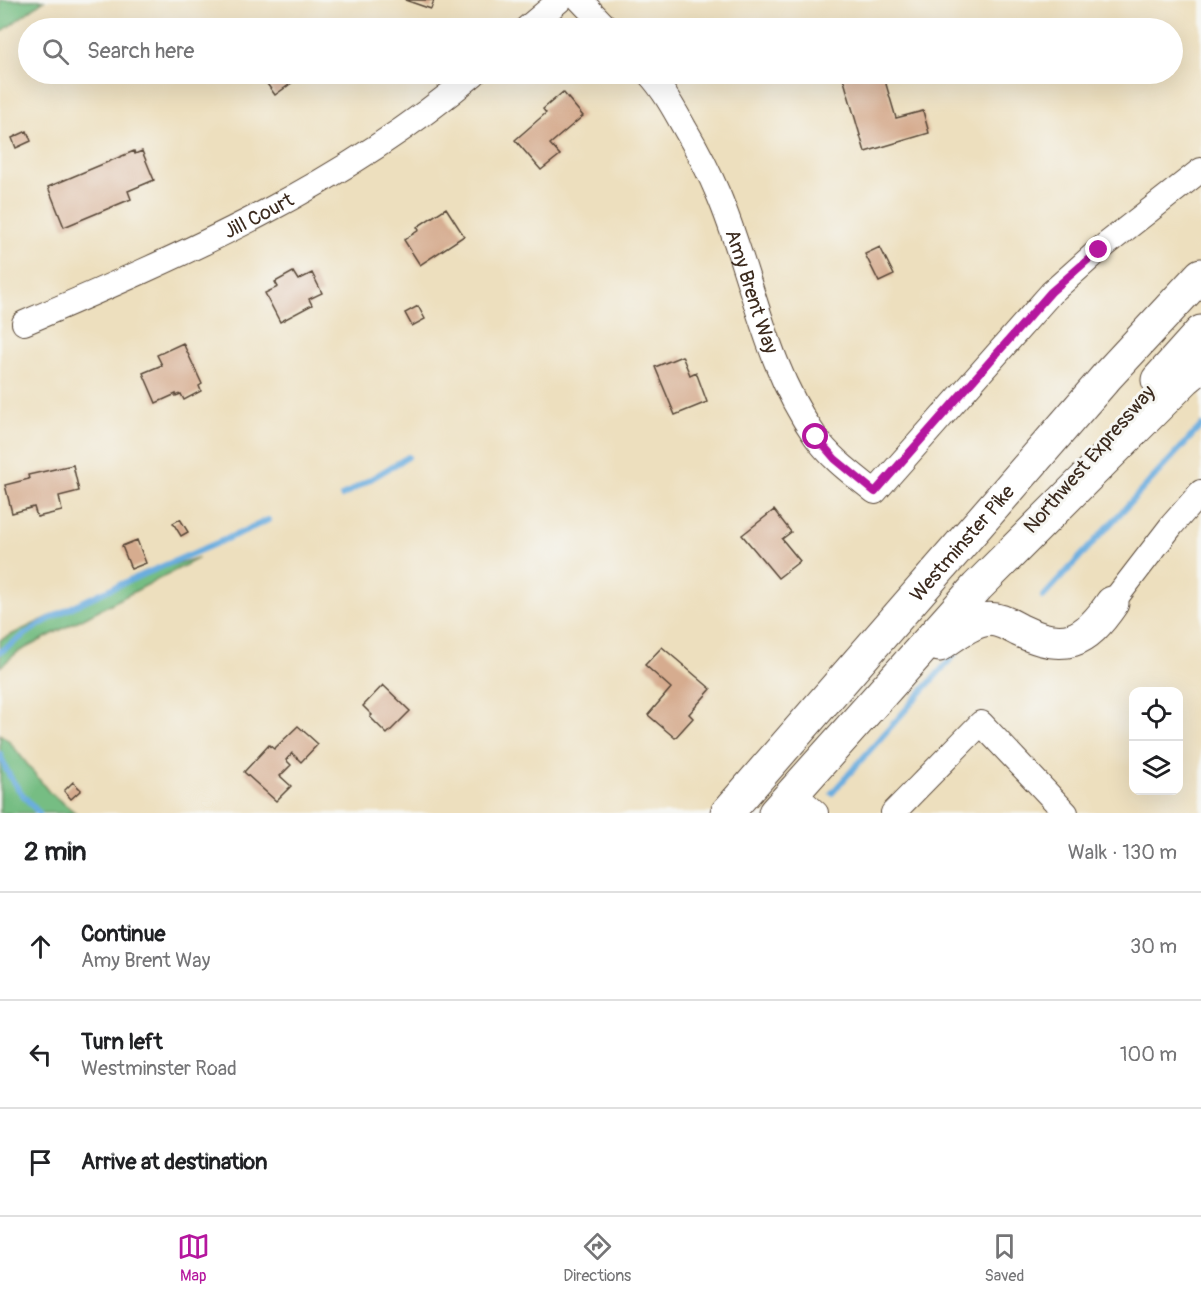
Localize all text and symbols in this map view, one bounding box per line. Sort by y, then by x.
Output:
search box [18,18,1183,84]
icon: search [39,35,72,68]
text: Search here [87,37,194,65]
street label: Jill Court [220,187,299,244]
street label: Amy Brent Way [720,226,784,358]
route end [1085,236,1111,262]
street label: Northwest Expressway [1018,380,1161,539]
route start [802,423,828,449]
street label: Westminster Pike [905,479,1020,607]
map controls [1129,687,1183,795]
button: locate [1129,687,1183,741]
button: layers [1129,741,1183,795]
text: 2 min [24,836,86,868]
text: Walk · 130 m [1068,840,1177,865]
text: Continue [81,920,165,948]
icon: ahead [24,930,57,963]
text: 30 m [1130,934,1177,959]
text: Amy Brent Way [81,948,210,973]
text: Turn left [81,1028,163,1056]
icon: left [24,1038,57,1071]
text: 100 m [1120,1042,1177,1067]
text: Westminster Road [81,1056,237,1081]
icon: arrive [24,1146,57,1179]
text: Arrive at destination [81,1148,267,1176]
tab: Map [177,1230,210,1286]
tab: Directions [563,1230,631,1286]
tab: Saved [985,1230,1024,1286]

